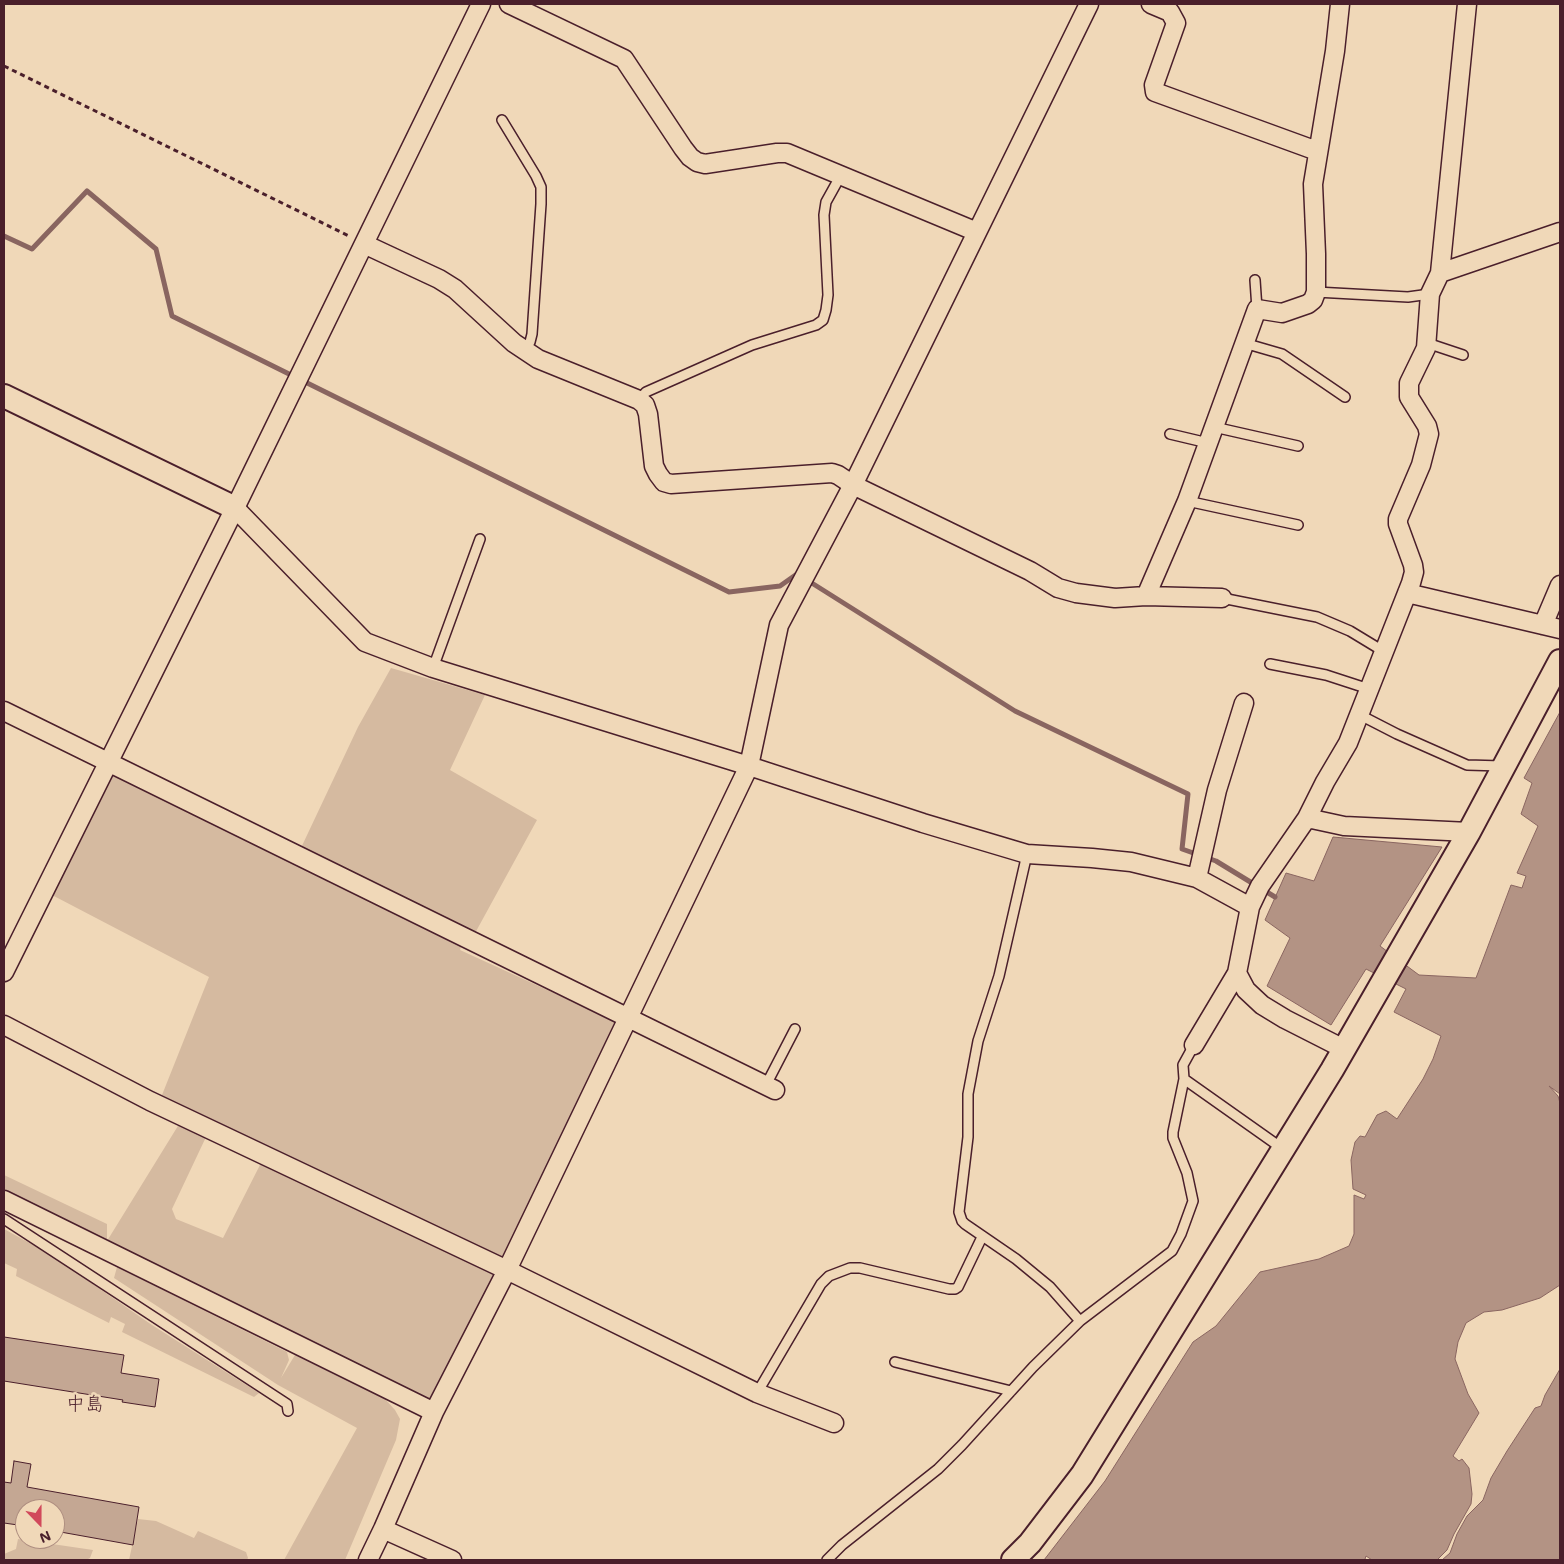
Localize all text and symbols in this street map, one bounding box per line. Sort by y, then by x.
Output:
district label: 中島 [66,1393,104,1415]
north arrow [15,1499,65,1549]
text: N [37,1527,54,1548]

